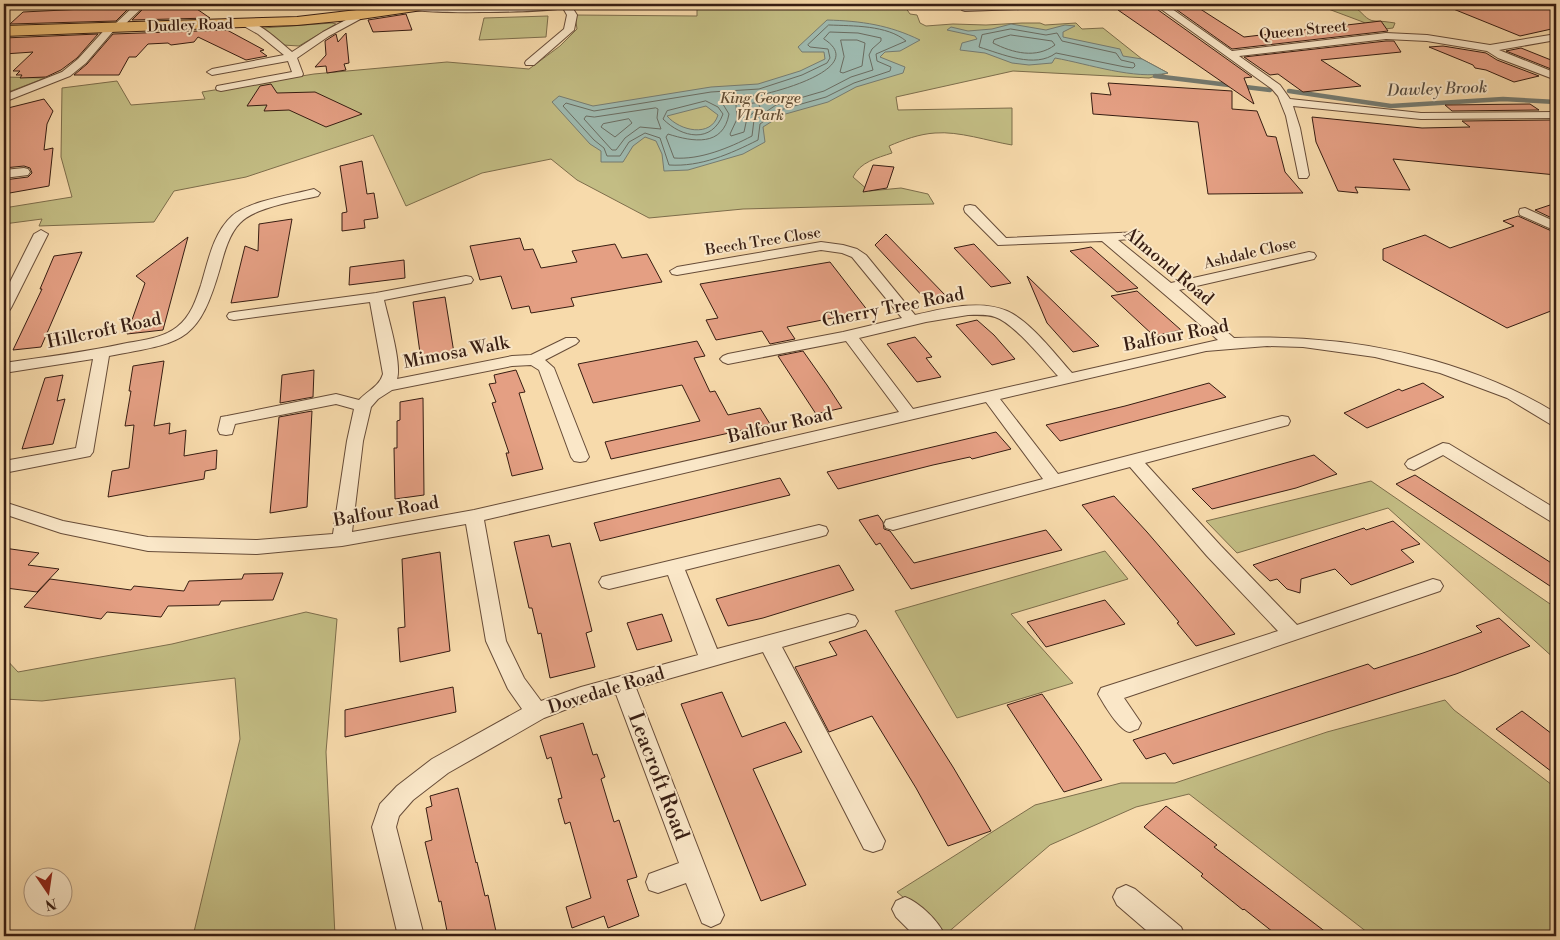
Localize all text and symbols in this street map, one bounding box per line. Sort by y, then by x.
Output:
street label: Dudley Road [147,14,234,36]
street label: Queen Street [1258,16,1349,45]
water label: Dawley Brook [1386,77,1487,101]
park label: King George VI Park [719,89,801,125]
street label: Almond Road [1118,222,1219,311]
street label: Beech Tree Close [703,223,822,260]
street label: Ashdale Close [1201,234,1298,274]
street label: Cherry Tree Road [820,282,967,333]
street label: Hillcroft Road [45,307,164,354]
street label: Balfour Road [1120,314,1231,357]
street label: Mimosa Walk [401,331,513,374]
street label: Balfour Road [724,402,836,449]
street label: Balfour Road [330,491,441,532]
street label: Dovedale Road [545,662,668,719]
street label: Leacroft Road [622,709,694,844]
north arrow [22,868,72,918]
text: N [43,894,58,914]

